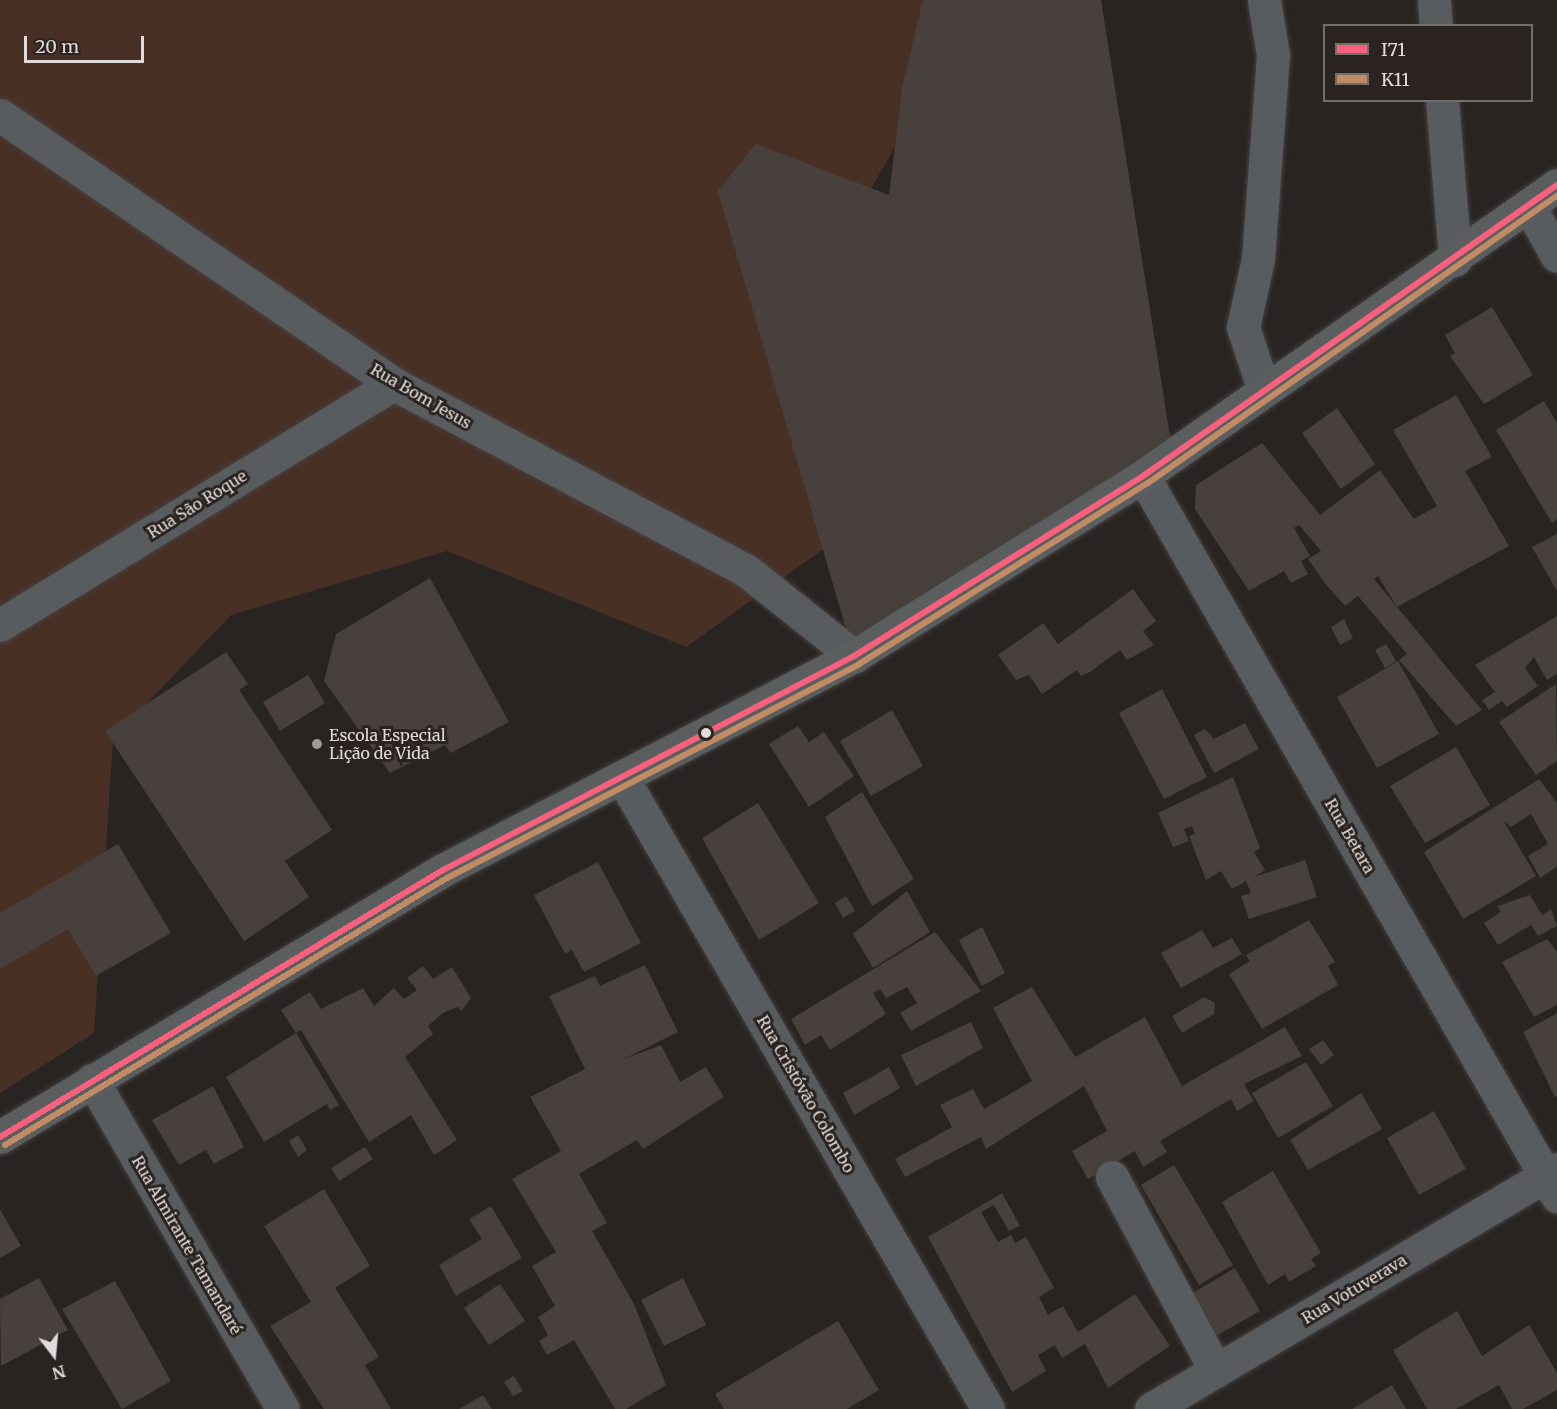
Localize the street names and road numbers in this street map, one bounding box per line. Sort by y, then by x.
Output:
street label: Rua Bom Jesus [367,359,475,433]
street label: Rua São Roque [144,466,250,542]
street label: Rua Betara [1321,795,1379,877]
street label: Rua Cristóvão Colombo [753,1012,859,1176]
street label: Rua Almirante Tamandaré [128,1152,246,1338]
street label: Rua Votuverava [1298,1250,1410,1328]

